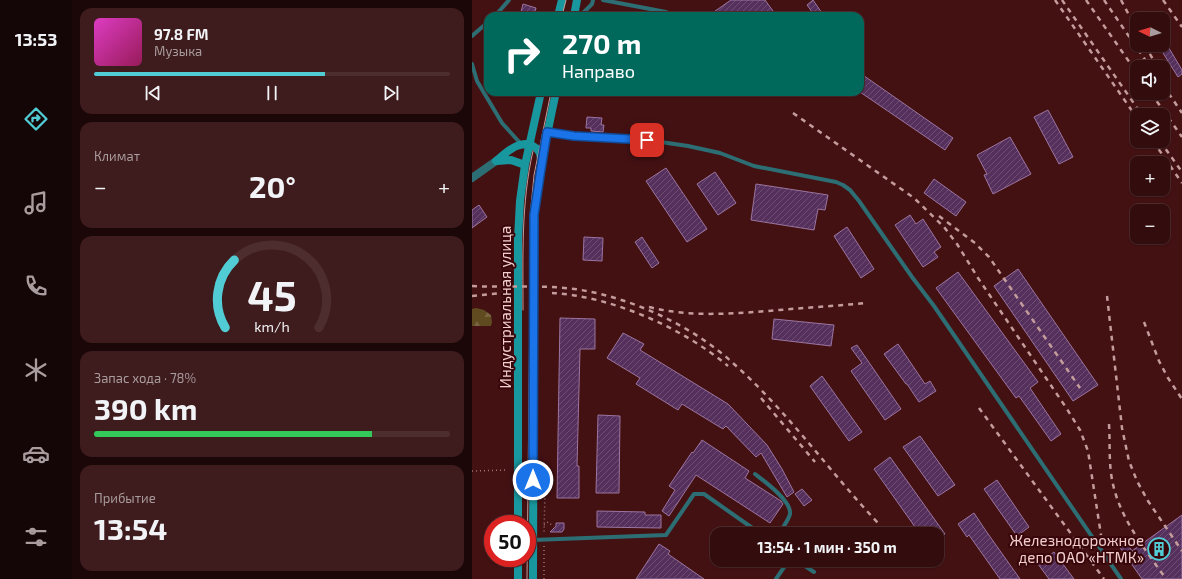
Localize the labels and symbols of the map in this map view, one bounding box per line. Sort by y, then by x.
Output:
north arrow [1130,12,1170,52]
pin [630,123,664,157]
street label: Индустриальная улица [496,226,515,388]
position arrow [512,459,554,501]
speed limit sign: 50 [484,515,536,567]
place label: Железнодорожное депо ОАО «НТМК» [1010,531,1144,566]
building icon: Железнодорожное депо ОАО «НТМК» [1146,536,1172,562]

